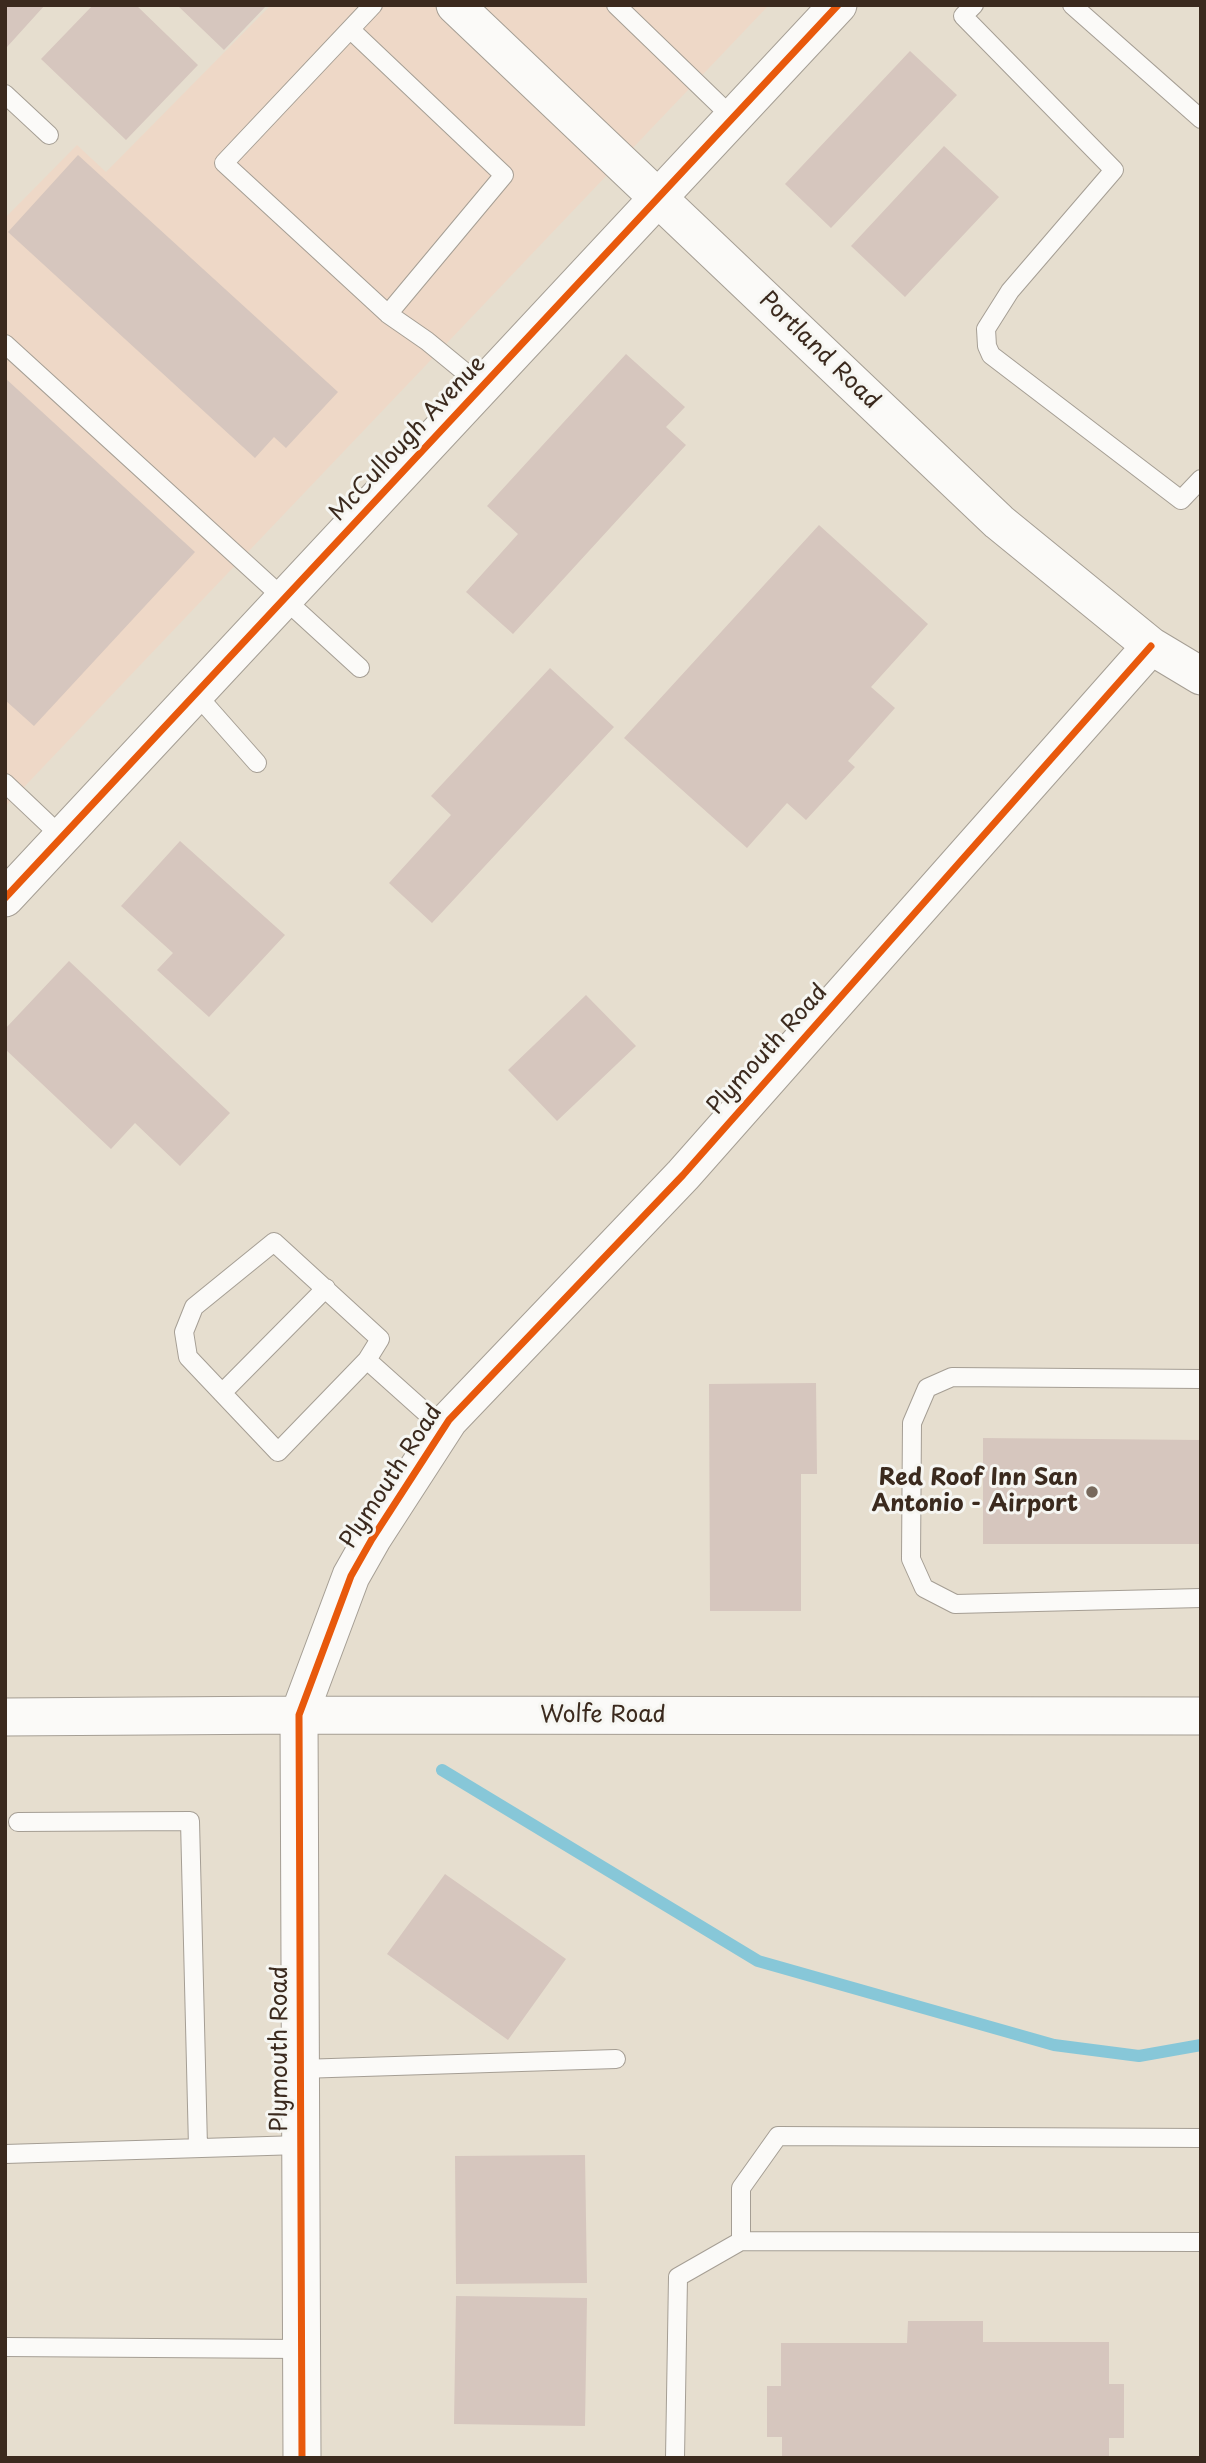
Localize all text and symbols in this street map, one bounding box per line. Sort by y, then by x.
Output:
street label: Portland Road [753,287,885,415]
street label: McCullough Avenue [324,351,492,527]
street label: Plymouth Road [702,979,834,1121]
street label: Plymouth Road [335,1400,449,1554]
place label: Red Roof Inn San Antonio - Airport [872,1465,1078,1519]
marker: Red Roof Inn San Antonio - Airport [1084,1484,1100,1500]
street label: Wolfe Road [540,1702,666,1730]
street label: Plymouth Road [267,1966,295,2132]

